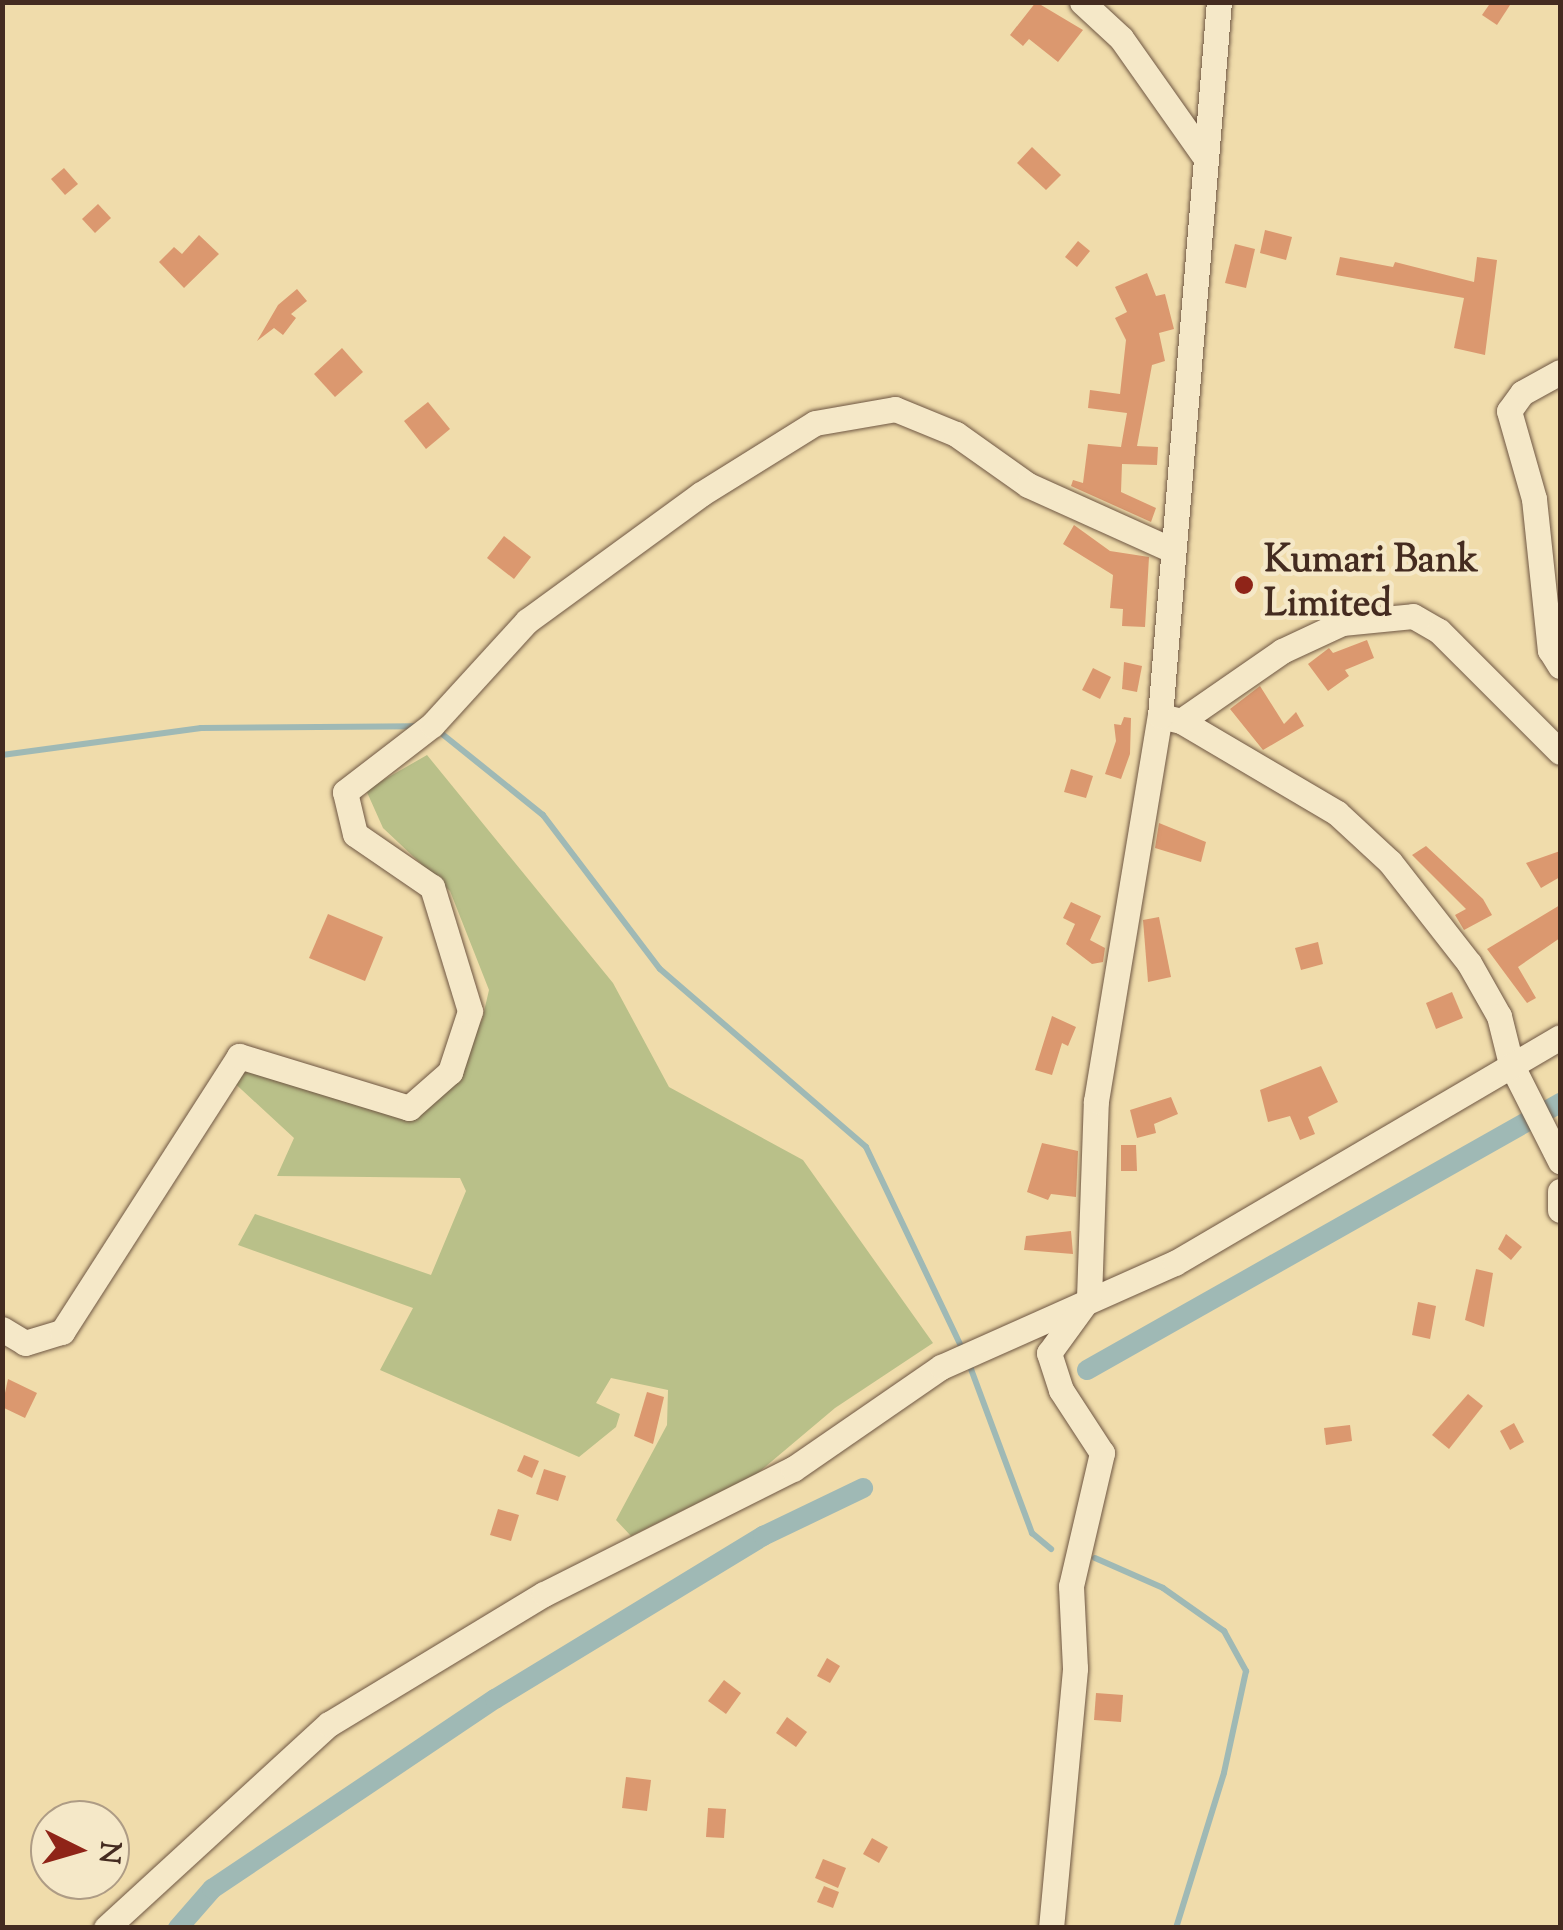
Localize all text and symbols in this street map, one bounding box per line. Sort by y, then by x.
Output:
place label: Kumari Bank Limited [1264,540,1478,630]
marker: Kumari Bank Limited [1233,574,1255,596]
north arrow [30,1800,130,1900]
text: N [87,1840,129,1865]

